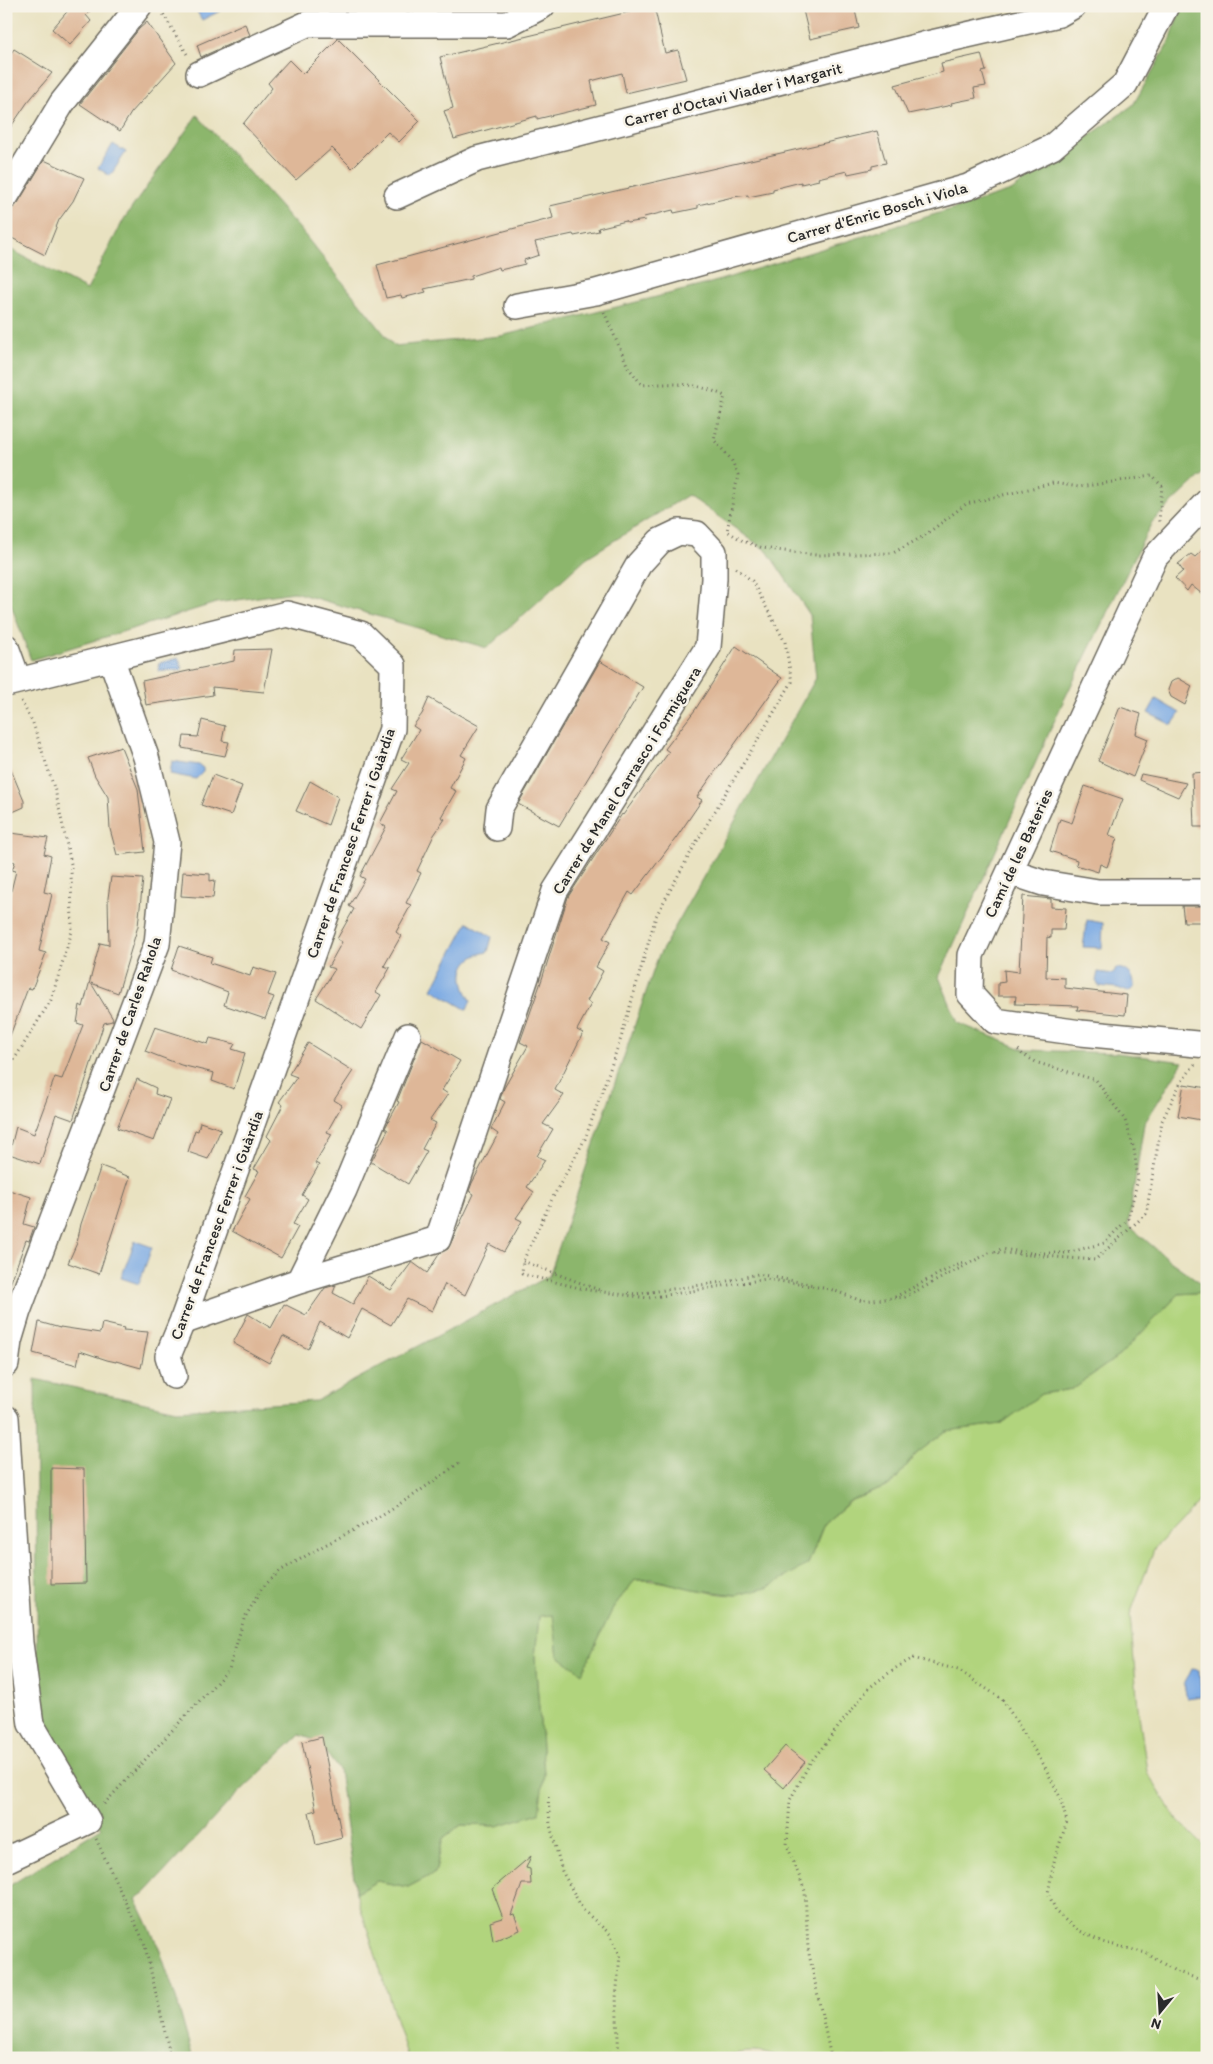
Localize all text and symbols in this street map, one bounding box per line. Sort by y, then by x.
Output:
street label: Carrer d'Octavi Viader i Margarit [622,58,844,131]
street label: Carrer d'Enric Bosch i Viola [785,177,970,247]
street label: Carrer de Manel Carrasco i Formiguera [548,663,705,898]
street label: Carrer de Francesc Ferrer i Guàrdia [302,725,399,961]
street label: Camí de les Bateries [980,786,1057,921]
street label: Carrer de Carles Rahola [94,934,165,1094]
street label: Carrer de Francesc Ferrer i Guàrdia [166,1108,267,1342]
north arrow [1136,1986,1186,2036]
text: N [1149,2014,1163,2033]

